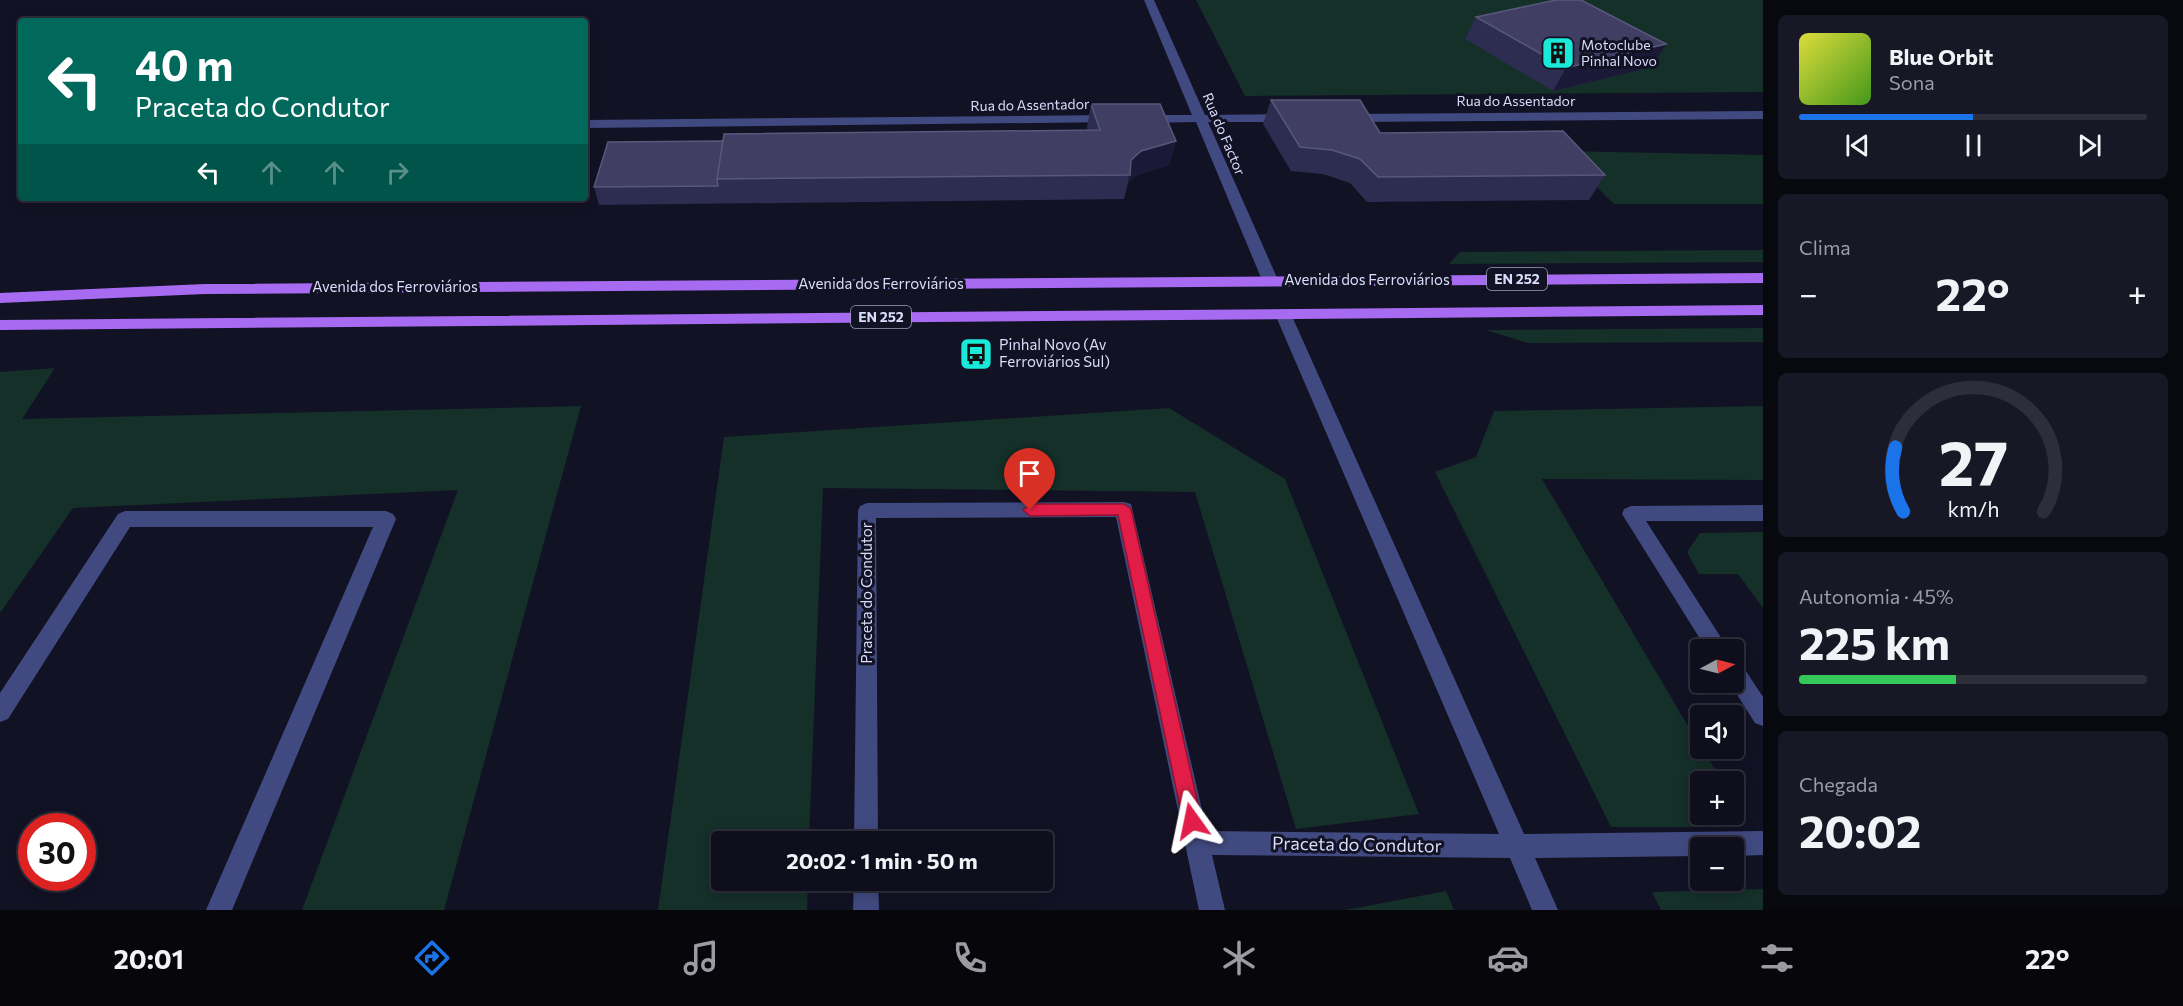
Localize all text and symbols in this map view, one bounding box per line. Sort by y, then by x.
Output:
building icon: Motoclube Pinhal Novo [1540,35,1576,71]
place label: Motoclube Pinhal Novo [1581,36,1657,69]
text: 40 m [135,38,233,90]
icon: left [36,42,114,120]
text: Blue Orbit [1889,43,1993,70]
text: Sona [1889,70,1935,94]
text: Praceta do Condutor [135,90,390,123]
street label: Rua do Factor [1199,90,1250,178]
street label: Rua do Assentador [1456,92,1576,109]
street label: Rua do Assentador [970,95,1090,114]
icon: previous [1841,129,1874,162]
icon: pause [1957,129,1990,162]
icon: next [2073,129,2106,162]
icon: left [192,156,225,189]
icon: ahead [255,156,288,189]
icon: ahead [318,156,351,189]
icon: right [381,156,414,189]
text: Clima [1799,235,1851,259]
text: 22° [1936,265,2010,320]
road number: EN 252 [1487,268,1547,290]
street label: Avenida dos Ferroviários [1284,270,1450,288]
text: − [1799,272,1818,313]
text: + [2128,272,2147,313]
street label: Avenida dos Ferroviários [798,274,964,292]
street label: Avenida dos Ferroviários [312,277,478,295]
road number: EN 252 [851,306,911,328]
place label: Pinhal Novo (Av Ferroviários Sul) [999,335,1110,370]
bus stop icon: Pinhal Novo (Av Ferroviários Sul) [958,336,994,372]
text: 27 [1938,423,2008,499]
pin [1004,448,1055,510]
icon: arrive [1013,457,1046,490]
text: km/h [1947,495,1999,521]
street label: Praceta do Condutor [857,522,875,664]
text: Autonomia · 45% [1799,584,1954,608]
text: 225 km [1799,614,1950,669]
north arrow [1690,639,1744,693]
map controls [1690,639,1744,891]
button: sound [1690,705,1744,759]
button: + [1690,771,1744,825]
text: Chegada [1799,772,1878,796]
position arrow [1160,789,1224,853]
text: 20:02 [1799,802,1921,857]
speed limit sign: 30 [18,813,96,891]
street label: Praceta do Condutor [1272,832,1442,856]
button: − [1690,837,1744,891]
text: 20:02 · 1 min · 50 m [786,847,978,874]
icon: directions [411,937,453,979]
icon: music [680,937,722,979]
icon: phone [949,937,991,979]
icon: climate [1218,937,1260,979]
icon: car [1487,937,1529,979]
icon: filters [1756,937,1798,979]
text: 20:01 [114,942,184,975]
text: 22° [2025,942,2069,975]

